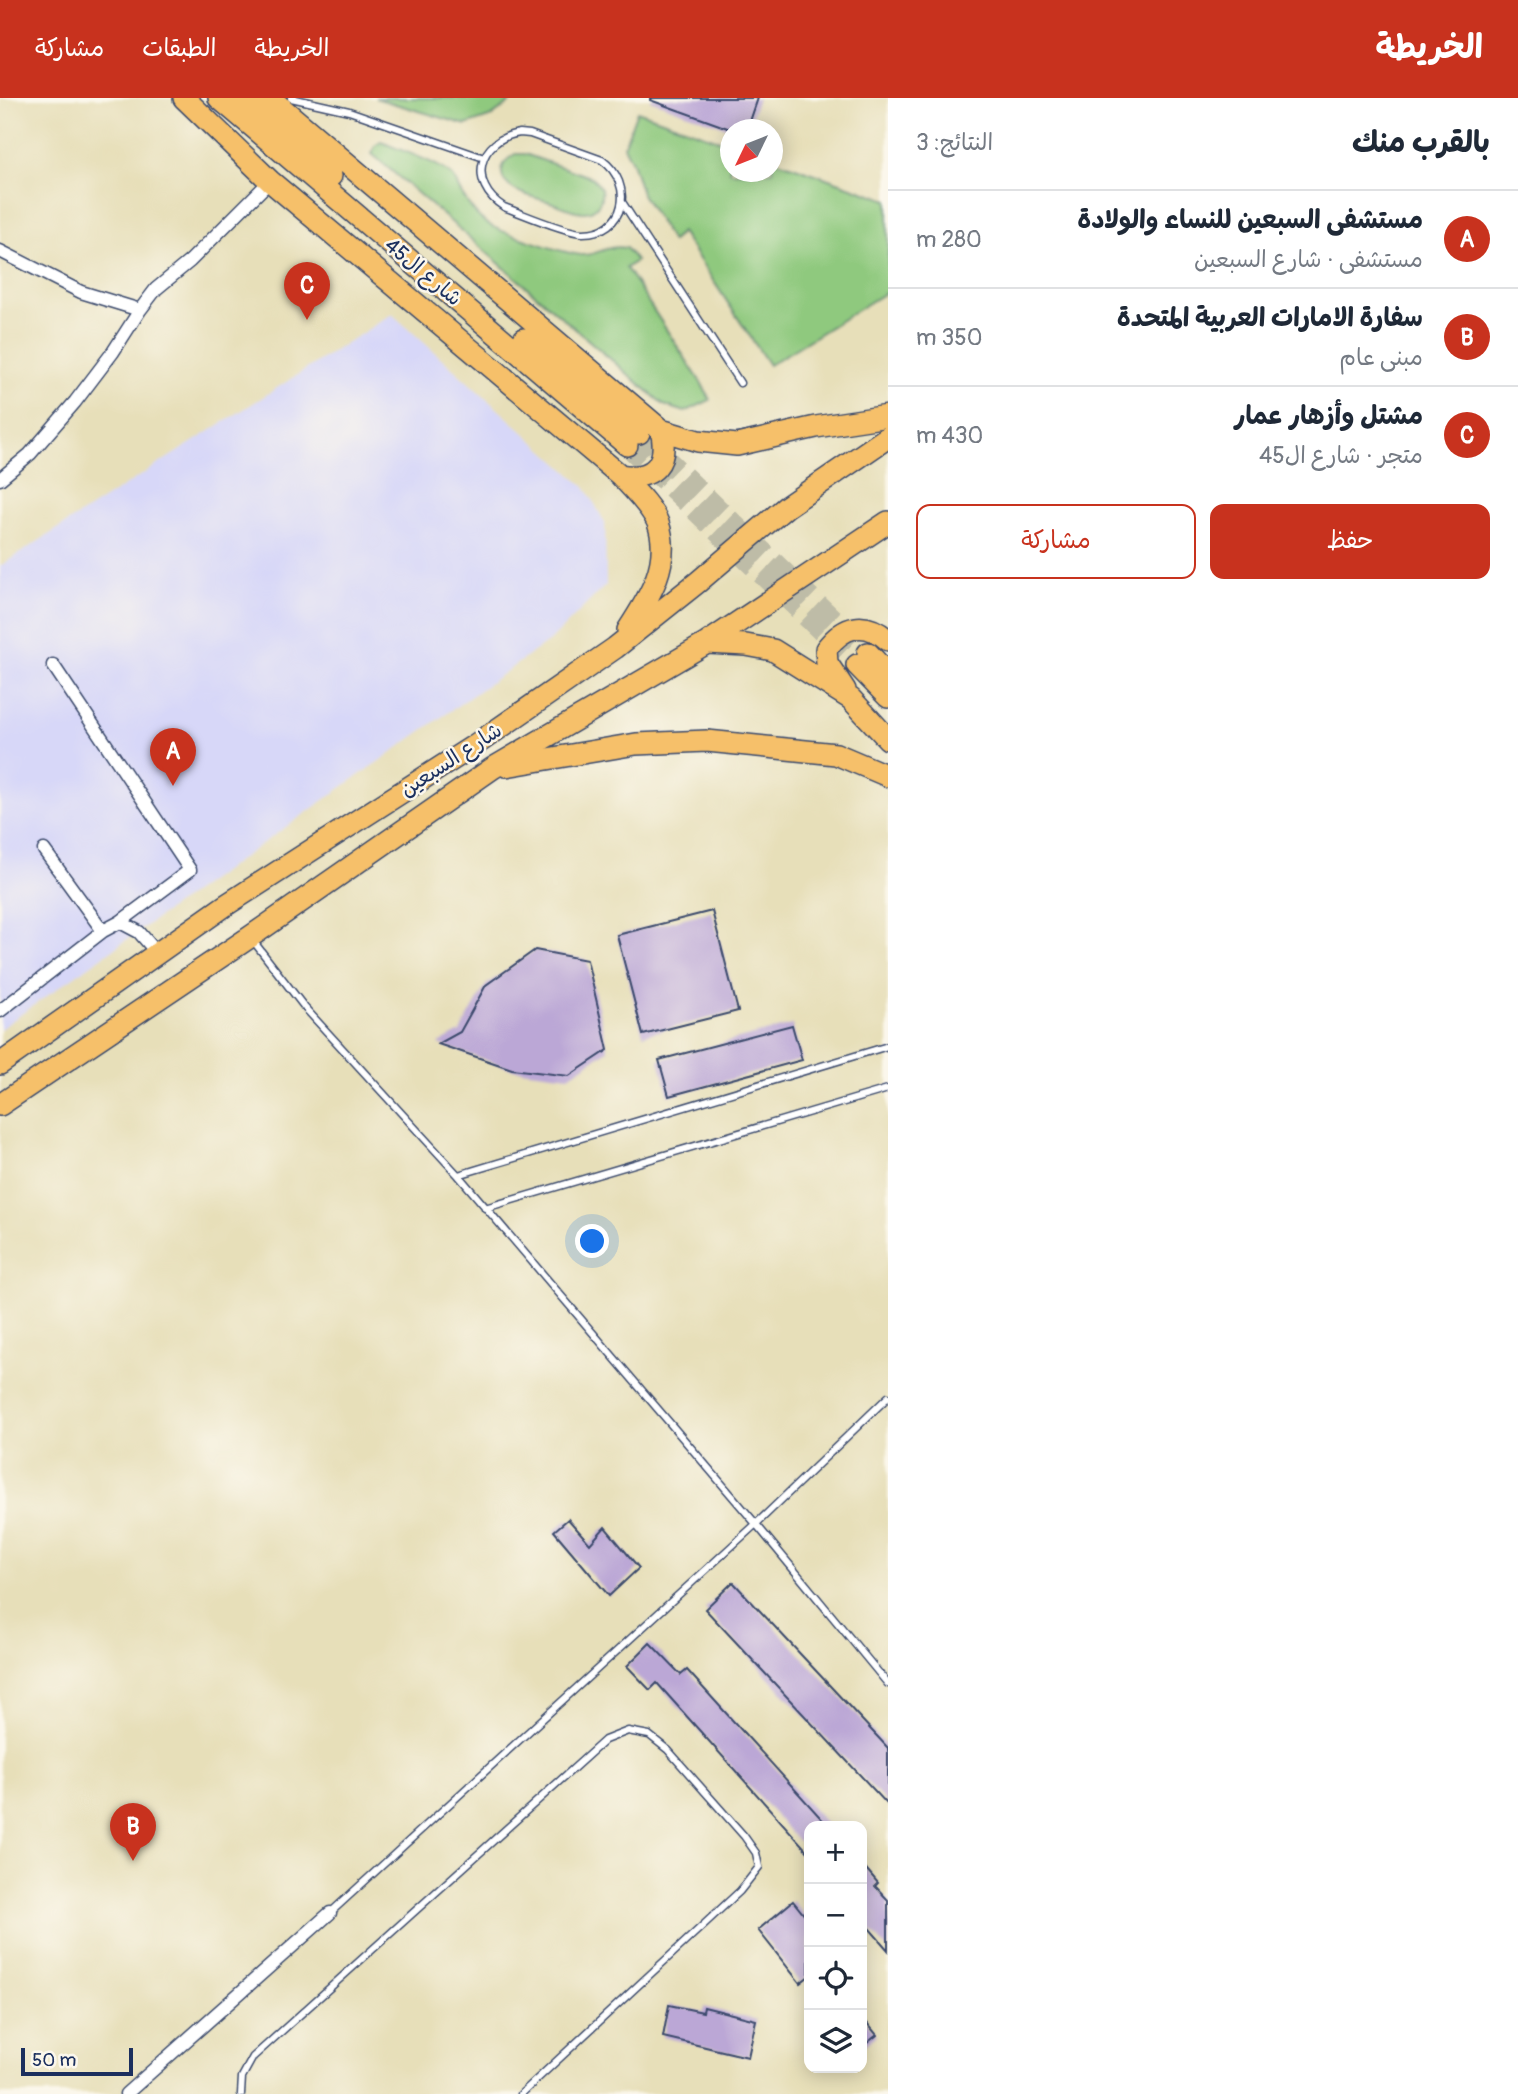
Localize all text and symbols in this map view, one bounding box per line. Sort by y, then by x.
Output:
text: الخريطة [1376,27,1483,68]
text: مشاركة [35,34,104,63]
text: الطبقات [142,34,217,63]
text: الخريطة [255,34,329,63]
north arrow [720,119,783,182]
text: بالقرب منك [1352,124,1490,161]
text: النتائج: 3 [916,128,993,157]
text: مستشفى السبعين للنساء والولادة [1077,204,1423,236]
text: 280 m [916,225,982,254]
text: A [1460,225,1474,254]
street label: شارع ال45 [378,232,467,313]
text: مستشفى · شارع السبعين [1194,245,1423,274]
pin: C [284,262,330,320]
text: سفارة الامارات العربية المتحدة [1117,302,1423,334]
text: 350 m [916,323,982,352]
text: B [1460,323,1474,352]
text: مبنى عام [1339,343,1423,372]
text: مشتل وأزهار عمار [1234,400,1423,432]
text: 430 m [916,421,983,450]
text: C [1460,421,1474,450]
text: متجر · شارع ال45 [1259,441,1423,470]
button: مشاركة [916,504,1196,579]
button: حفظ [1210,504,1490,579]
street label: شارع السبعين [395,717,508,804]
pin: A [150,728,196,786]
your location [575,1224,609,1258]
pin: B [110,1803,156,1861]
map controls [804,1821,867,2073]
button: + [804,1821,867,1884]
button: − [804,1884,867,1947]
button: locate [804,1947,867,2010]
button: layers [804,2010,867,2073]
scale bar [21,2045,133,2077]
text: 50 m [32,2048,76,2072]

